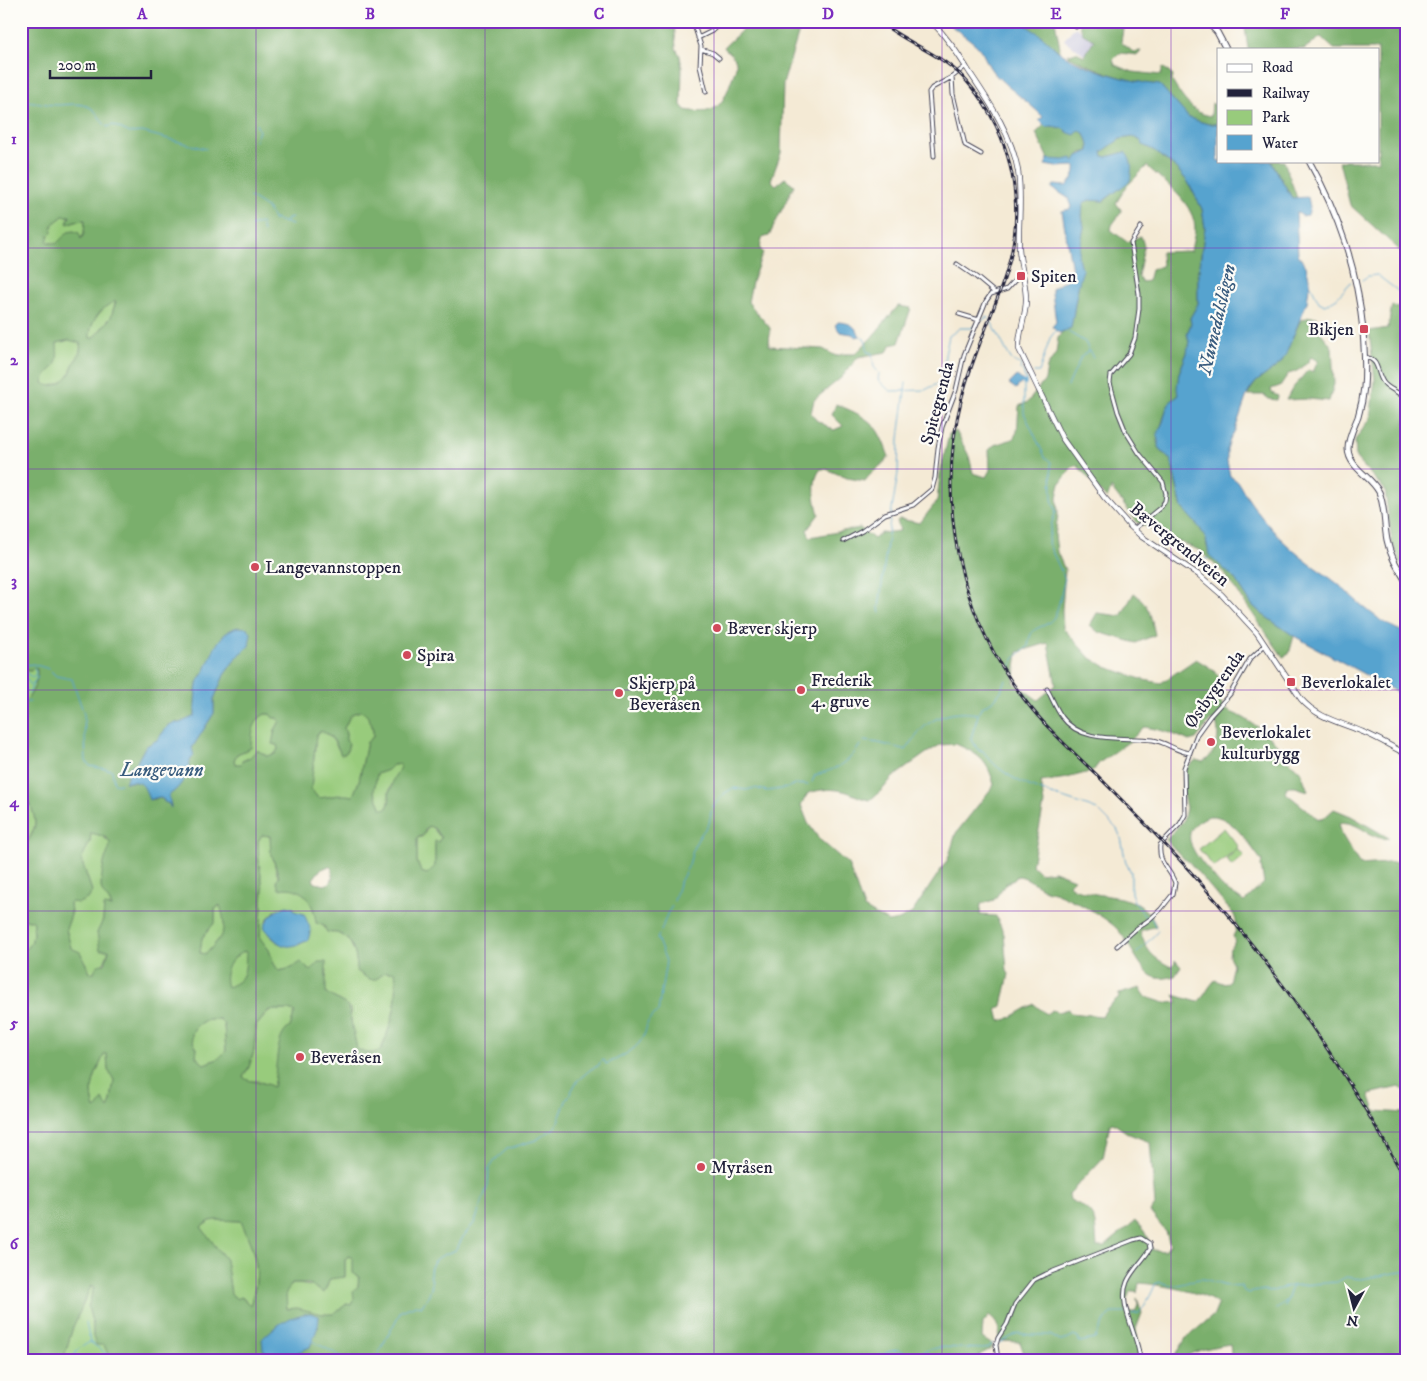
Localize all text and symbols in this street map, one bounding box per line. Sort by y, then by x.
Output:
text: A [136,4,148,24]
text: B [365,4,375,24]
text: C [594,4,604,24]
text: D [822,4,834,24]
text: E [1050,4,1062,24]
text: F [1280,4,1290,24]
scale bar [50,48,151,80]
legend [1217,48,1380,162]
text: 200 m [58,56,96,75]
text: Road [1262,58,1294,77]
text: Railway [1262,84,1310,103]
text: Park [1262,108,1291,127]
text: 1 [11,129,17,149]
text: Water [1261,134,1298,153]
water label: Numedalslågen [1193,262,1241,378]
place label: Spiten [1031,266,1077,288]
marker: Spiten [1015,270,1027,282]
place label: Bikjen [1308,319,1355,341]
marker: Bikjen [1358,323,1370,335]
text: 2 [10,350,19,370]
street label: Spitegrenda [916,359,960,447]
street label: Bævergrendveien [1125,498,1234,592]
place label: Langevannstoppen [265,557,402,579]
marker: Langevannstoppen [249,561,261,573]
text: 3 [11,571,17,591]
place label: Bæver skjerp [727,618,817,640]
marker: Bæver skjerp [711,622,723,634]
place label: Spira [417,645,455,667]
street label: Østbygrenda [1180,646,1250,733]
marker: Spira [401,649,413,661]
place label: Frederik 4. gruve [811,670,872,713]
place label: Beverlokalet [1301,672,1391,694]
place label: Skjerp på Beveråsen [629,673,701,716]
marker: Beverlokalet [1285,676,1297,688]
marker: Frederik 4. gruve [795,684,807,696]
marker: Skjerp på Beveråsen [613,687,625,699]
place label: Beverlokalet kulturbygg [1221,722,1311,765]
marker: Beverlokalet kulturbygg [1205,736,1217,748]
water label: Langevann [119,759,204,782]
text: 4 [8,792,19,812]
text: 5 [9,1013,18,1033]
place label: Beveråsen [310,1047,382,1069]
marker: Beveråsen [294,1051,306,1063]
place label: Myråsen [711,1157,773,1179]
marker: Myråsen [695,1161,707,1173]
text: 6 [10,1234,20,1254]
north arrow [1330,1284,1380,1334]
text: N [1345,1310,1359,1330]

